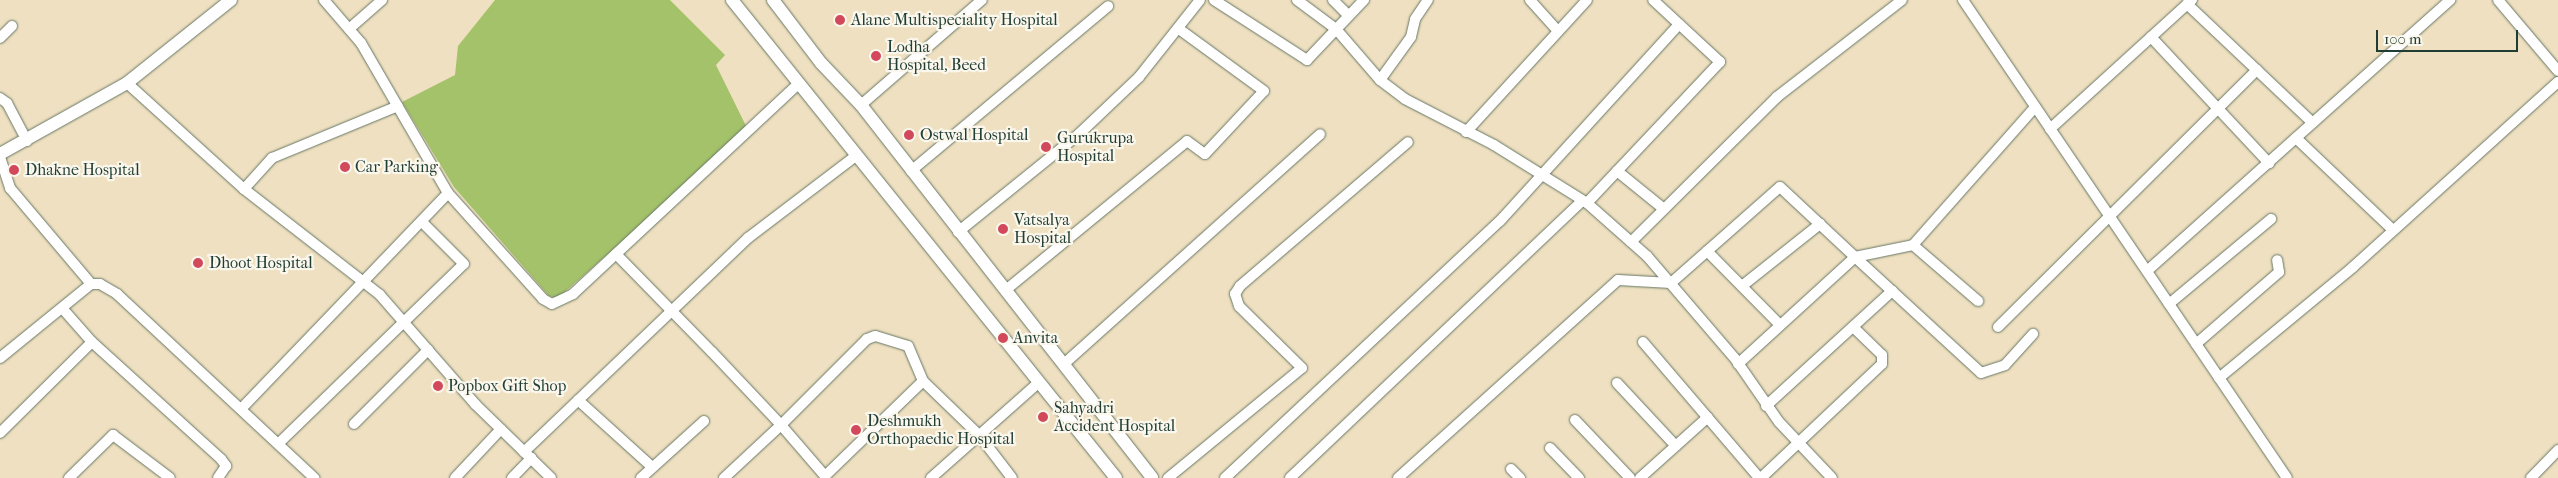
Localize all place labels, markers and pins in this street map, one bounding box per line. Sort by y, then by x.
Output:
place label: Alane Multispeciality Hospital [851,10,1058,30]
marker: Alane Multispeciality Hospital [833,13,847,27]
place label: Lodha Hospital, Beed [887,37,986,75]
marker: Lodha Hospital, Beed [869,49,883,63]
place label: Ostwal Hospital [920,125,1029,145]
marker: Ostwal Hospital [902,128,916,142]
place label: Gurukrupa Hospital [1057,128,1134,166]
marker: Gurukrupa Hospital [1039,140,1053,154]
place label: Car Parking [355,157,438,177]
place label: Dhakne Hospital [25,160,140,180]
marker: Car Parking [339,161,351,173]
marker: Dhakne Hospital [7,163,21,177]
place label: Vatsalya Hospital [1014,210,1071,248]
marker: Vatsalya Hospital [996,222,1010,236]
place label: Dhoot Hospital [209,253,313,273]
marker: Dhoot Hospital [191,256,205,270]
place label: Anvita [1013,328,1058,348]
marker: Anvita [997,332,1009,344]
place label: Popbox Gift Shop [448,376,566,396]
marker: Popbox Gift Shop [432,380,444,392]
place label: Sahyadri Accident Hospital [1054,398,1175,436]
marker: Sahyadri Accident Hospital [1036,410,1050,424]
place label: Deshmukh Orthopaedic Hospital [867,411,1014,449]
marker: Deshmukh Orthopaedic Hospital [849,423,863,437]

